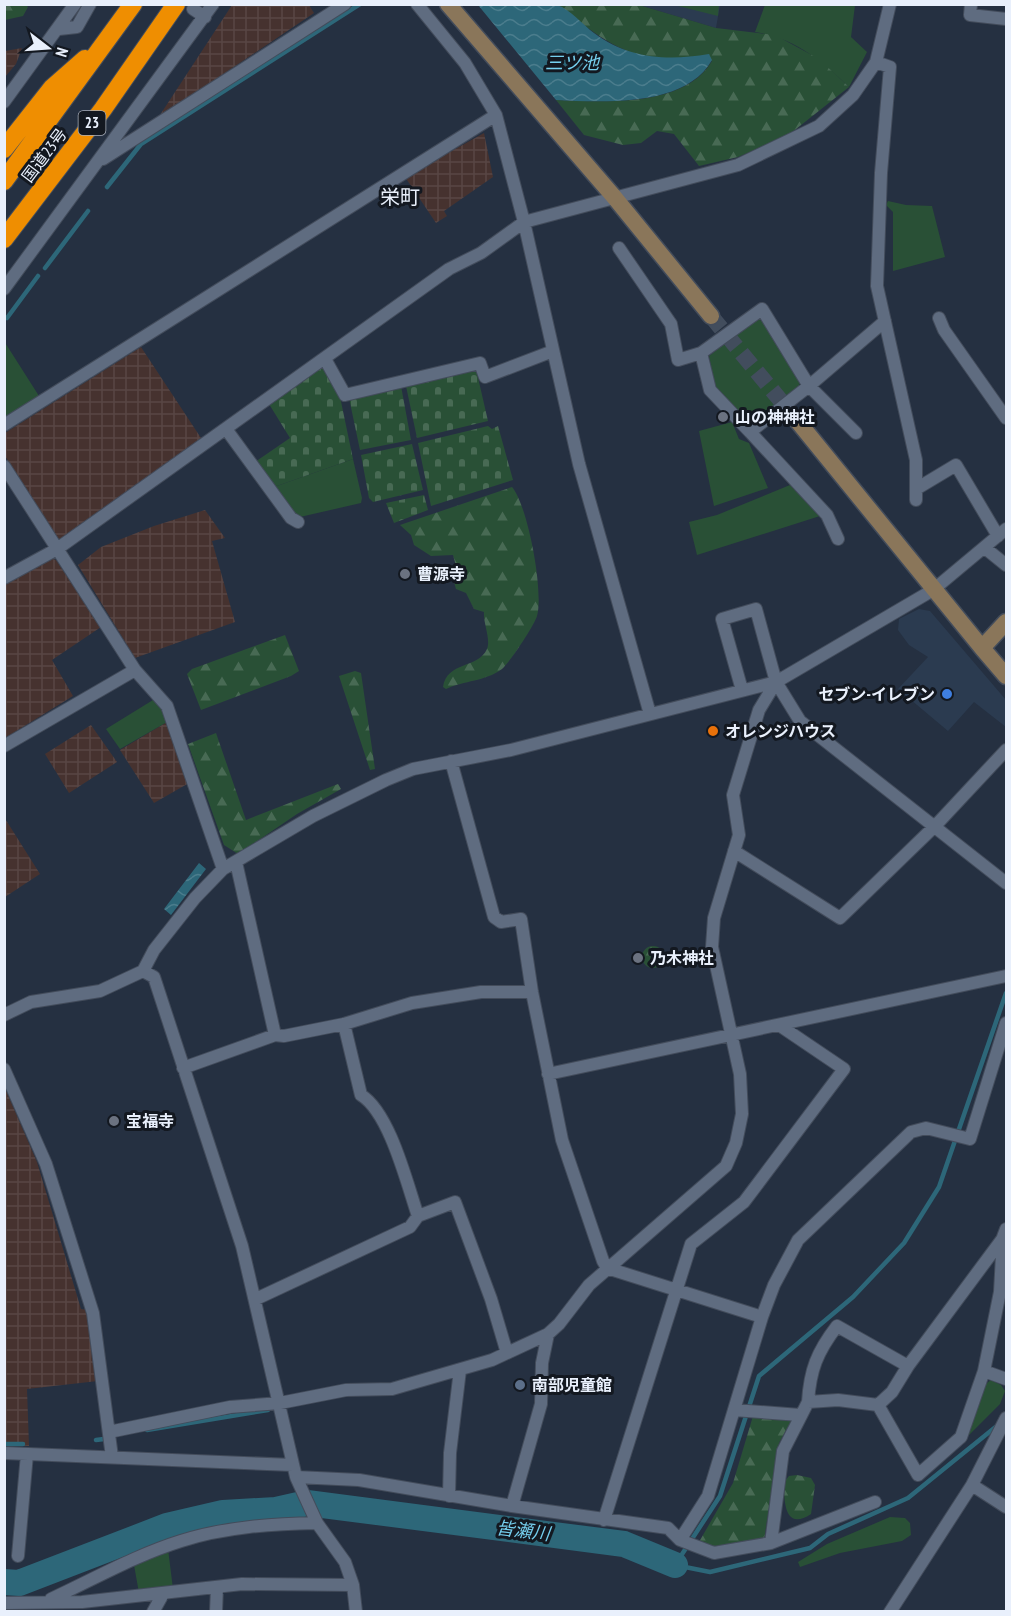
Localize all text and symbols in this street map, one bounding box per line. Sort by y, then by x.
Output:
north arrow [18,18,78,78]
text: N [52,45,73,59]
water label: 三ツ池 [545,51,601,74]
road number: 23 [78,111,106,135]
street label: 国道23号 [17,124,71,186]
district label: 栄町 [380,184,420,210]
place label: 山の神神社 [735,407,815,427]
marker: 山の神神社 [716,410,730,424]
place label: 曹源寺 [417,564,465,584]
marker: 曹源寺 [398,567,412,581]
place label: セブン-イレブン [818,684,935,704]
marker: セブン-イレブン [940,687,954,701]
place label: オレンジハウス [725,721,836,741]
marker: オレンジハウス [706,724,720,738]
place label: 乃木神社 [650,948,714,968]
marker: 乃木神社 [631,951,645,965]
place label: 宝福寺 [126,1111,174,1131]
marker: 宝福寺 [107,1114,121,1128]
place label: 南部児童館 [532,1375,612,1395]
marker: 南部児童館 [513,1378,527,1392]
water label: 皆瀬川 [495,1516,553,1545]

